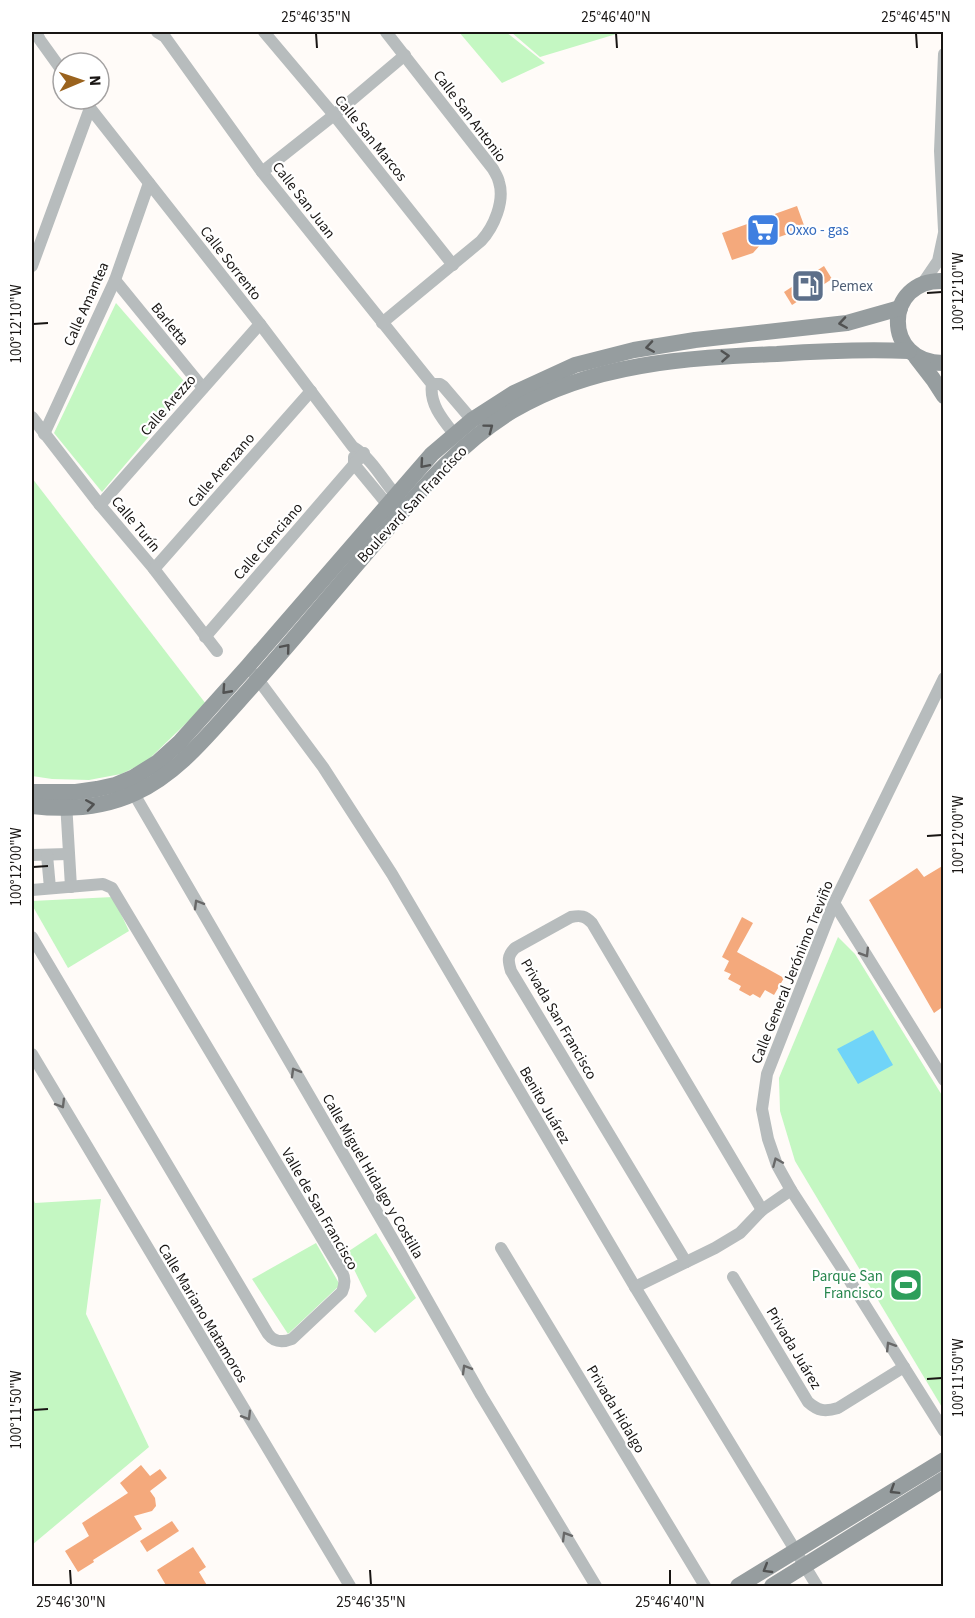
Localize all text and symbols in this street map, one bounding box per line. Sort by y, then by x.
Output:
text: 25°46'35"N [281,7,351,28]
text: 25°46'40"N [581,7,651,28]
text: 25°46'45"N [881,7,951,28]
north arrow [51,51,111,111]
street label: Calle San Antonio [428,66,511,167]
text: N [84,75,106,86]
street label: Calle San Marcos [329,91,412,186]
street label: Calle San Juan [267,158,340,243]
supermarket icon: Oxxo - gas [745,212,781,248]
place label: Oxxo - gas [786,220,849,241]
street label: Calle Sorrento [195,222,266,305]
text: 100°12'10"W [948,252,969,332]
street label: Calle Amantea [59,259,114,350]
fuel station icon: Pemex [790,268,826,304]
place label: Pemex [831,276,873,297]
text: 100°12'10"W [6,284,27,364]
street label: Barletta [146,298,193,350]
one-way arrow [839,316,848,328]
one-way arrow [645,341,654,353]
one-way arrow [720,350,729,363]
street label: Calle Arezzo [136,370,201,441]
one-way arrow [482,424,493,435]
street label: Calle Arenzano [183,428,260,512]
street label: Boulevard San Francisco [352,441,472,567]
one-way arrow [420,457,431,468]
street label: Calle Turín [106,492,165,557]
street label: Calle Cienciano [229,498,308,585]
one-way arrow [279,644,290,655]
one-way arrow [222,683,233,694]
text: 100°12'00"W [948,795,969,875]
one-way arrow [85,800,94,812]
text: 100°12'00"W [6,827,27,907]
street label: Calle General Jerónimo Treviño [746,877,839,1067]
one-way arrow [193,900,205,910]
one-way arrow [857,947,869,957]
street label: Privada San Francisco [515,955,602,1084]
street label: Benito Juárez [514,1063,575,1148]
one-way arrow [291,1068,302,1078]
street label: Calle Miguel Hidalgo y Costilla [317,1090,428,1263]
one-way arrow [54,1098,66,1108]
street label: Valle de San Francisco [276,1144,363,1274]
one-way arrow [772,1158,784,1169]
street label: Calle Mariano Matamoros [153,1240,253,1387]
place label: Parque San Francisco [812,1266,883,1304]
sports icon: Parque San Francisco [888,1267,924,1303]
street label: Privada Juárez [761,1303,826,1393]
text: 100°11'50"W [948,1338,969,1418]
one-way arrow [887,1341,898,1352]
street label: Privada Hidalgo [581,1361,650,1457]
one-way arrow [462,1364,473,1375]
text: 100°11'50"W [6,1370,27,1450]
one-way arrow [240,1410,252,1420]
one-way arrow [890,1483,900,1495]
one-way arrow [561,1532,573,1542]
one-way arrow [763,1562,773,1573]
text: 25°46'30"N [36,1592,106,1613]
text: 25°46'35"N [336,1592,406,1613]
text: 25°46'40"N [635,1592,705,1613]

